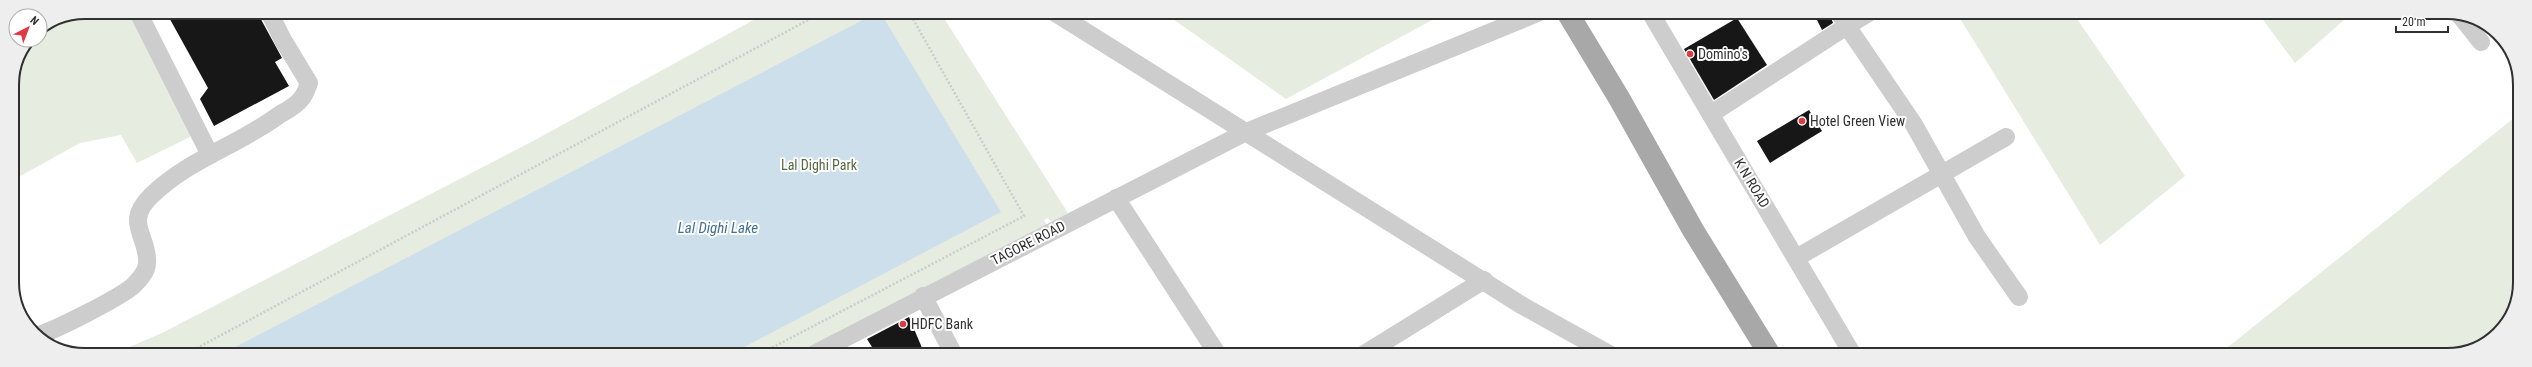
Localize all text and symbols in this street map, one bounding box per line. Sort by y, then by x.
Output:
north arrow [8,8,48,48]
scale bar [2396,8,2448,34]
text: N [27,14,41,28]
text: 20 m [2402,15,2426,29]
place label: Domino's [1698,46,1748,62]
marker: Domino's [1685,49,1695,59]
place label: Hotel Green View [1810,113,1905,129]
marker: Hotel Green View [1797,116,1807,126]
street label: K N ROAD [1731,156,1773,210]
park label: Lal Dighi Park [781,157,858,173]
street label: TAGORE ROAD [988,218,1068,268]
water label: Lal Dighi Lake [678,219,758,237]
place label: HDFC Bank [911,316,974,332]
marker: HDFC Bank [898,319,908,329]

